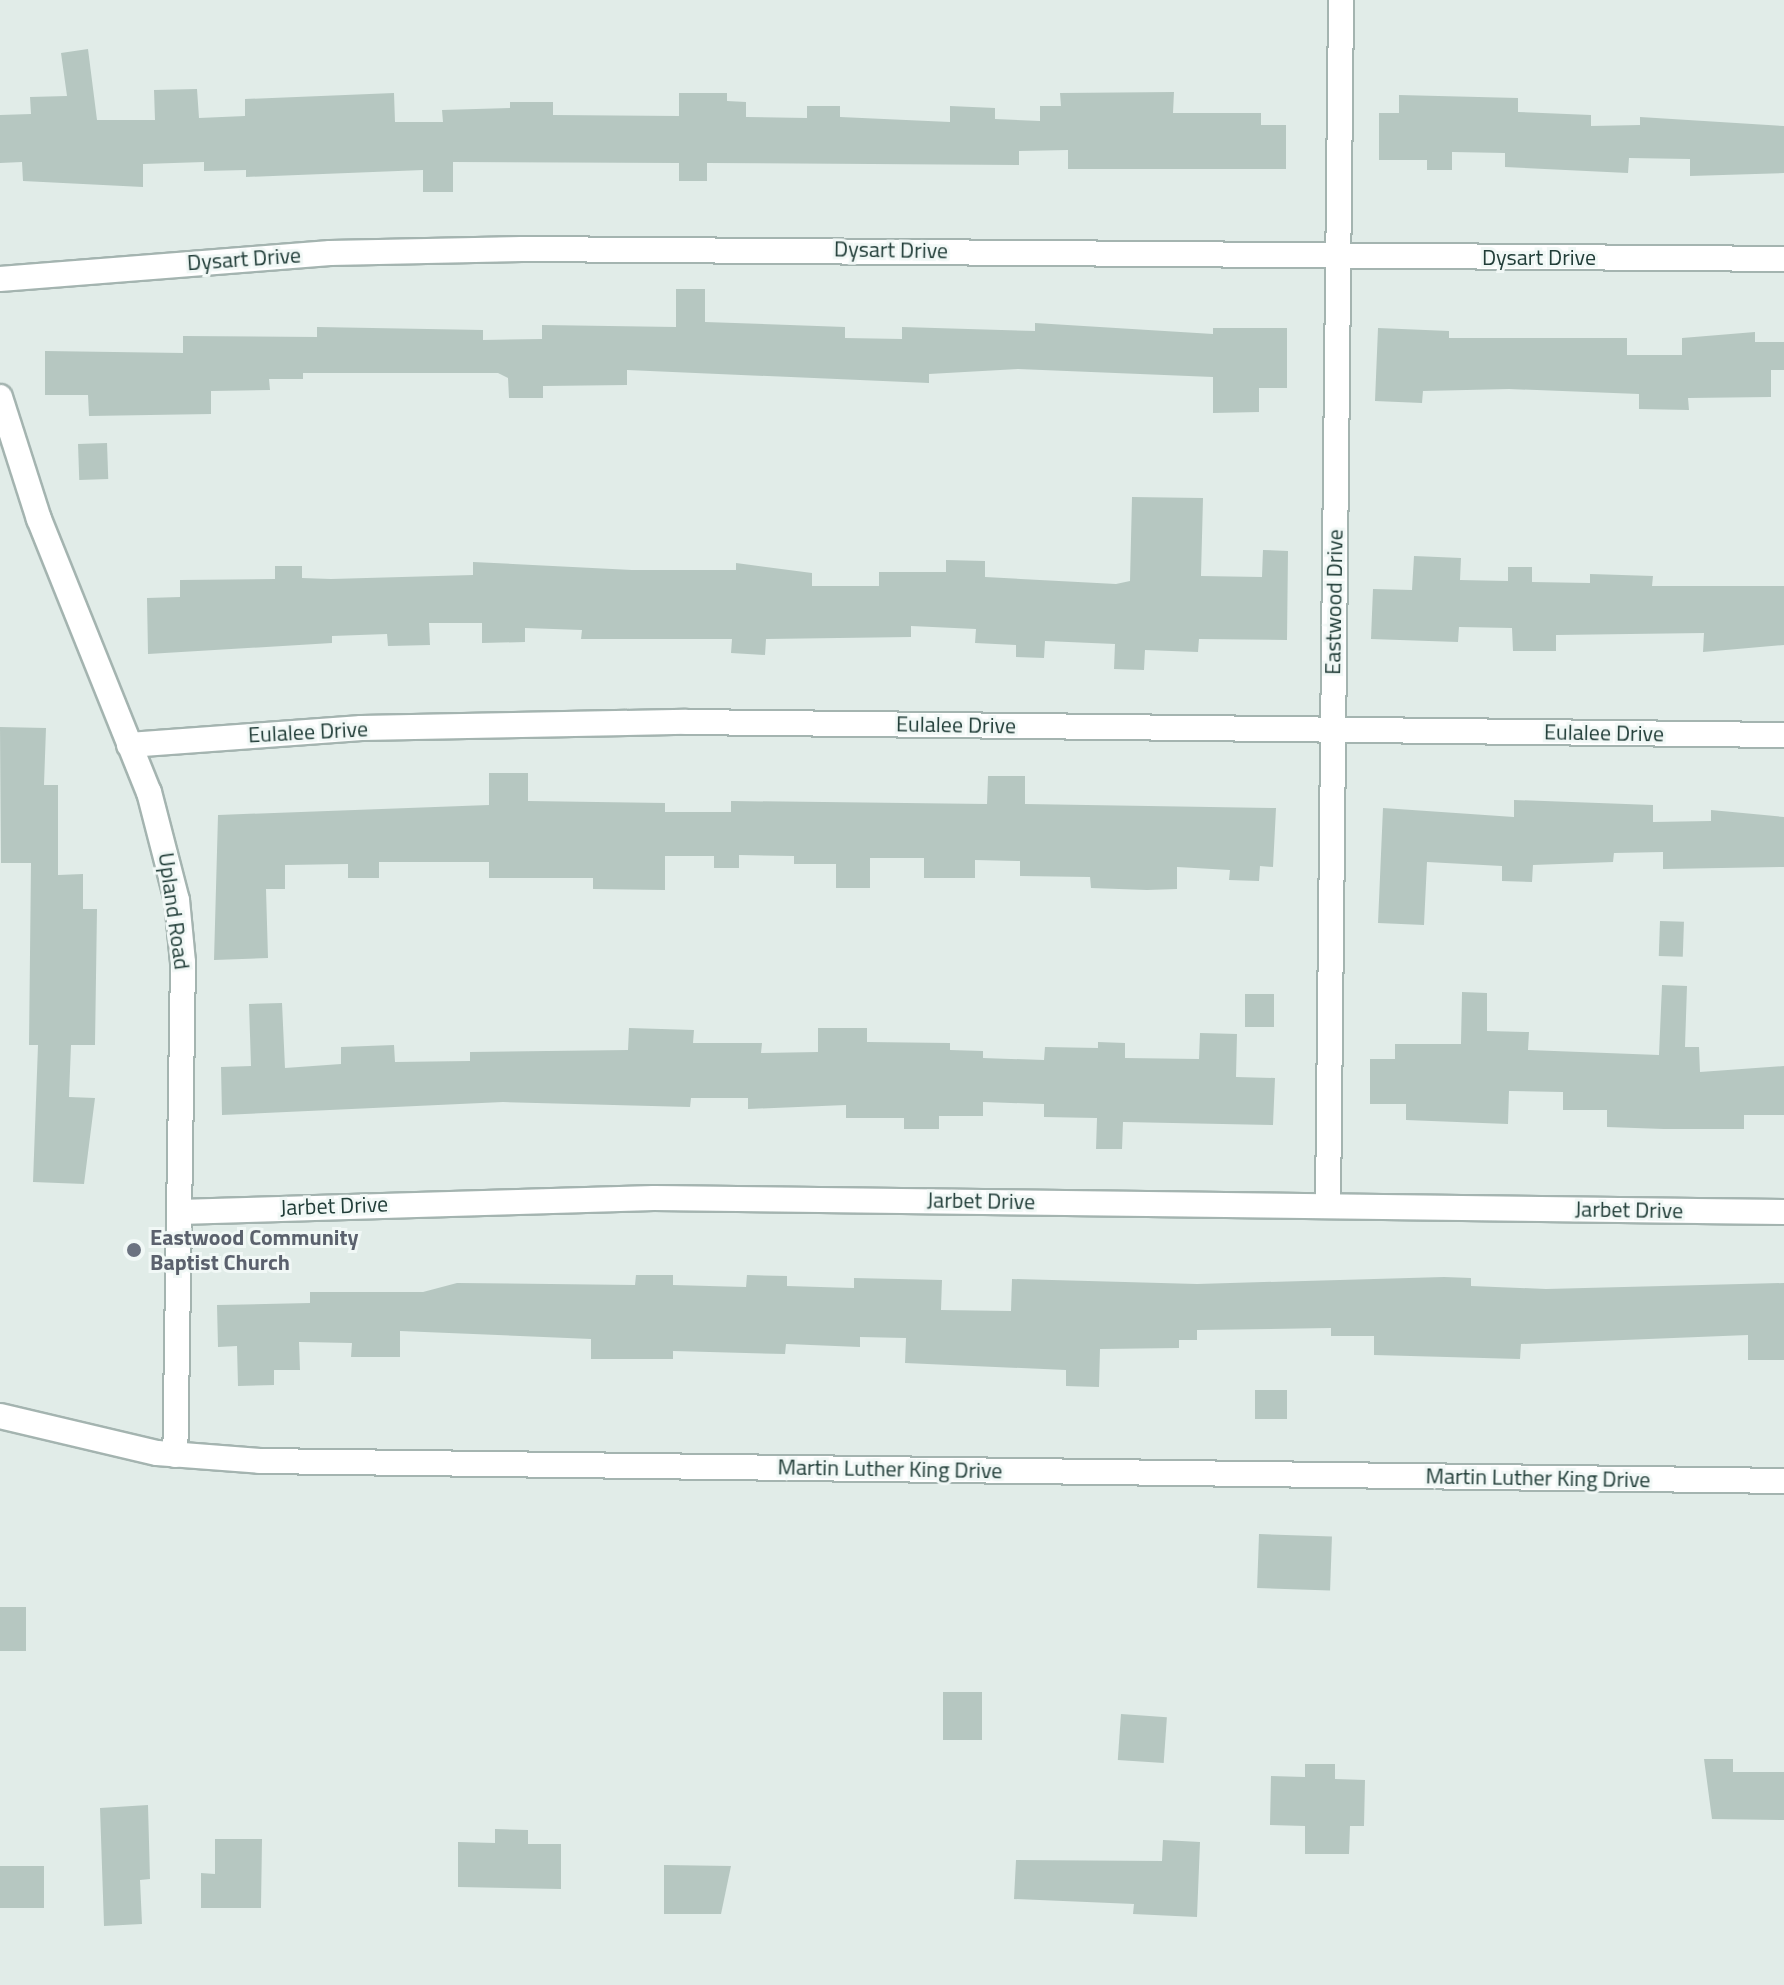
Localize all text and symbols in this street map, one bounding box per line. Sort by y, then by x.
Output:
street label: Dysart Drive [834,236,948,264]
street label: Dysart Drive [186,242,302,276]
street label: Dysart Drive [1482,245,1596,271]
street label: Eastwood Drive [1320,529,1348,675]
street label: Eulalee Drive [896,711,1016,739]
street label: Eulalee Drive [247,716,369,748]
street label: Eulalee Drive [1544,719,1664,747]
street label: Upland Road [153,851,195,971]
street label: Jarbet Drive [927,1187,1035,1215]
street label: Jarbet Drive [279,1191,389,1221]
street label: Jarbet Drive [1575,1196,1683,1224]
place label: Eastwood Community Baptist Church [150,1224,359,1276]
marker: Eastwood Community Baptist Church [125,1241,143,1259]
street label: Martin Luther King Drive [777,1454,1003,1484]
street label: Martin Luther King Drive [1425,1463,1651,1493]

